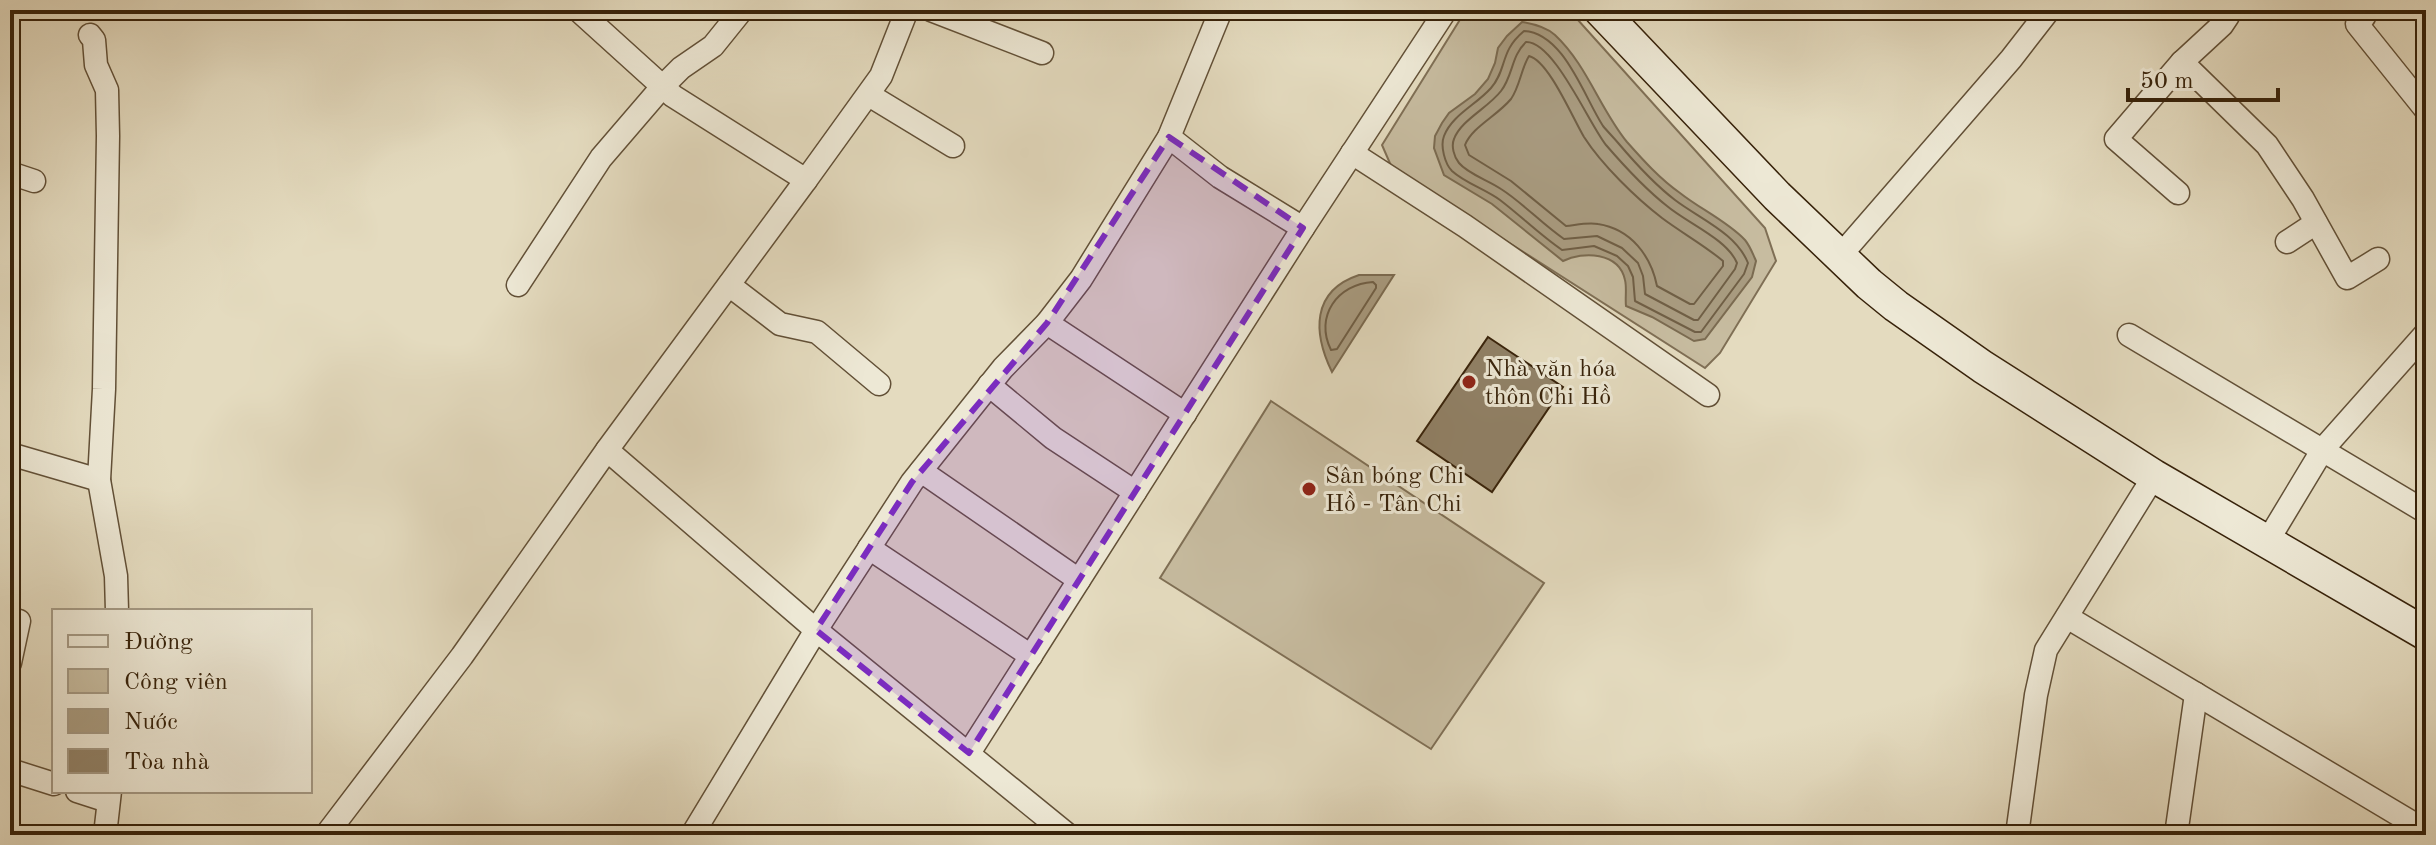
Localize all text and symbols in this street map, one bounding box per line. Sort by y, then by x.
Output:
scale bar [2128,52,2278,102]
text: 50 m [2140,70,2194,94]
place label: Nhà văn hóa thôn Chi Hồ [1485,358,1616,410]
marker: Nhà văn hóa thôn Chi Hồ [1460,373,1478,391]
place label: Sân bóng Chi Hồ - Tân Chi [1325,465,1464,517]
marker: Sân bóng Chi Hồ - Tân Chi [1300,480,1318,498]
legend [52,609,312,793]
text: Đường [124,631,193,655]
text: Công viên [124,671,228,695]
text: Nước [124,711,178,735]
text: Tòa nhà [124,751,210,775]

